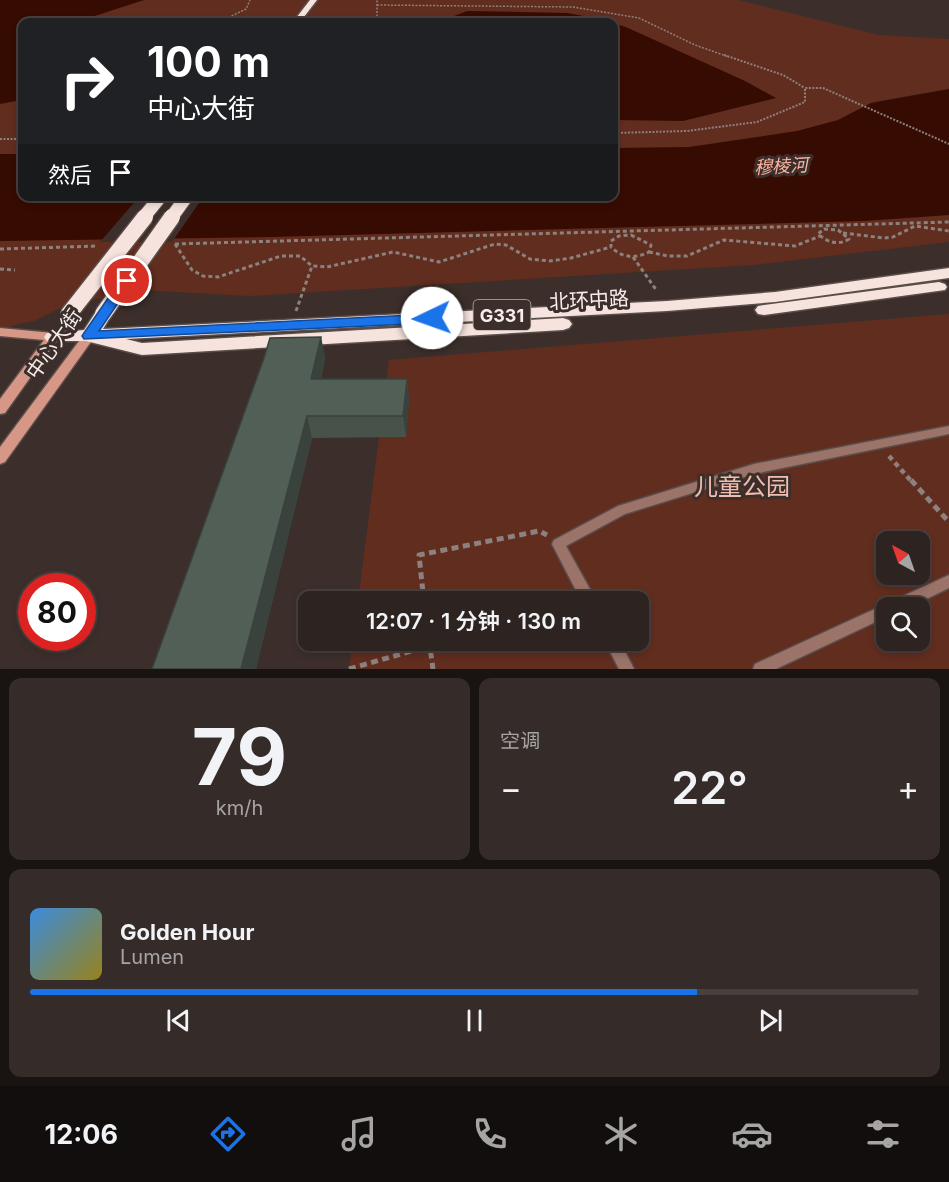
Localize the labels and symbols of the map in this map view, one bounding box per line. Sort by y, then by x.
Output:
water label: 穆棱河 [753,154,812,178]
pin [101,255,152,306]
position arrow [400,286,464,350]
street label: 北环中路 [548,286,630,314]
road number: G331 [474,300,530,330]
street label: 中心大街 [21,304,87,384]
park label: 儿童公园 [694,472,790,501]
north arrow [876,531,930,585]
speed limit sign: 80 [18,573,96,651]

